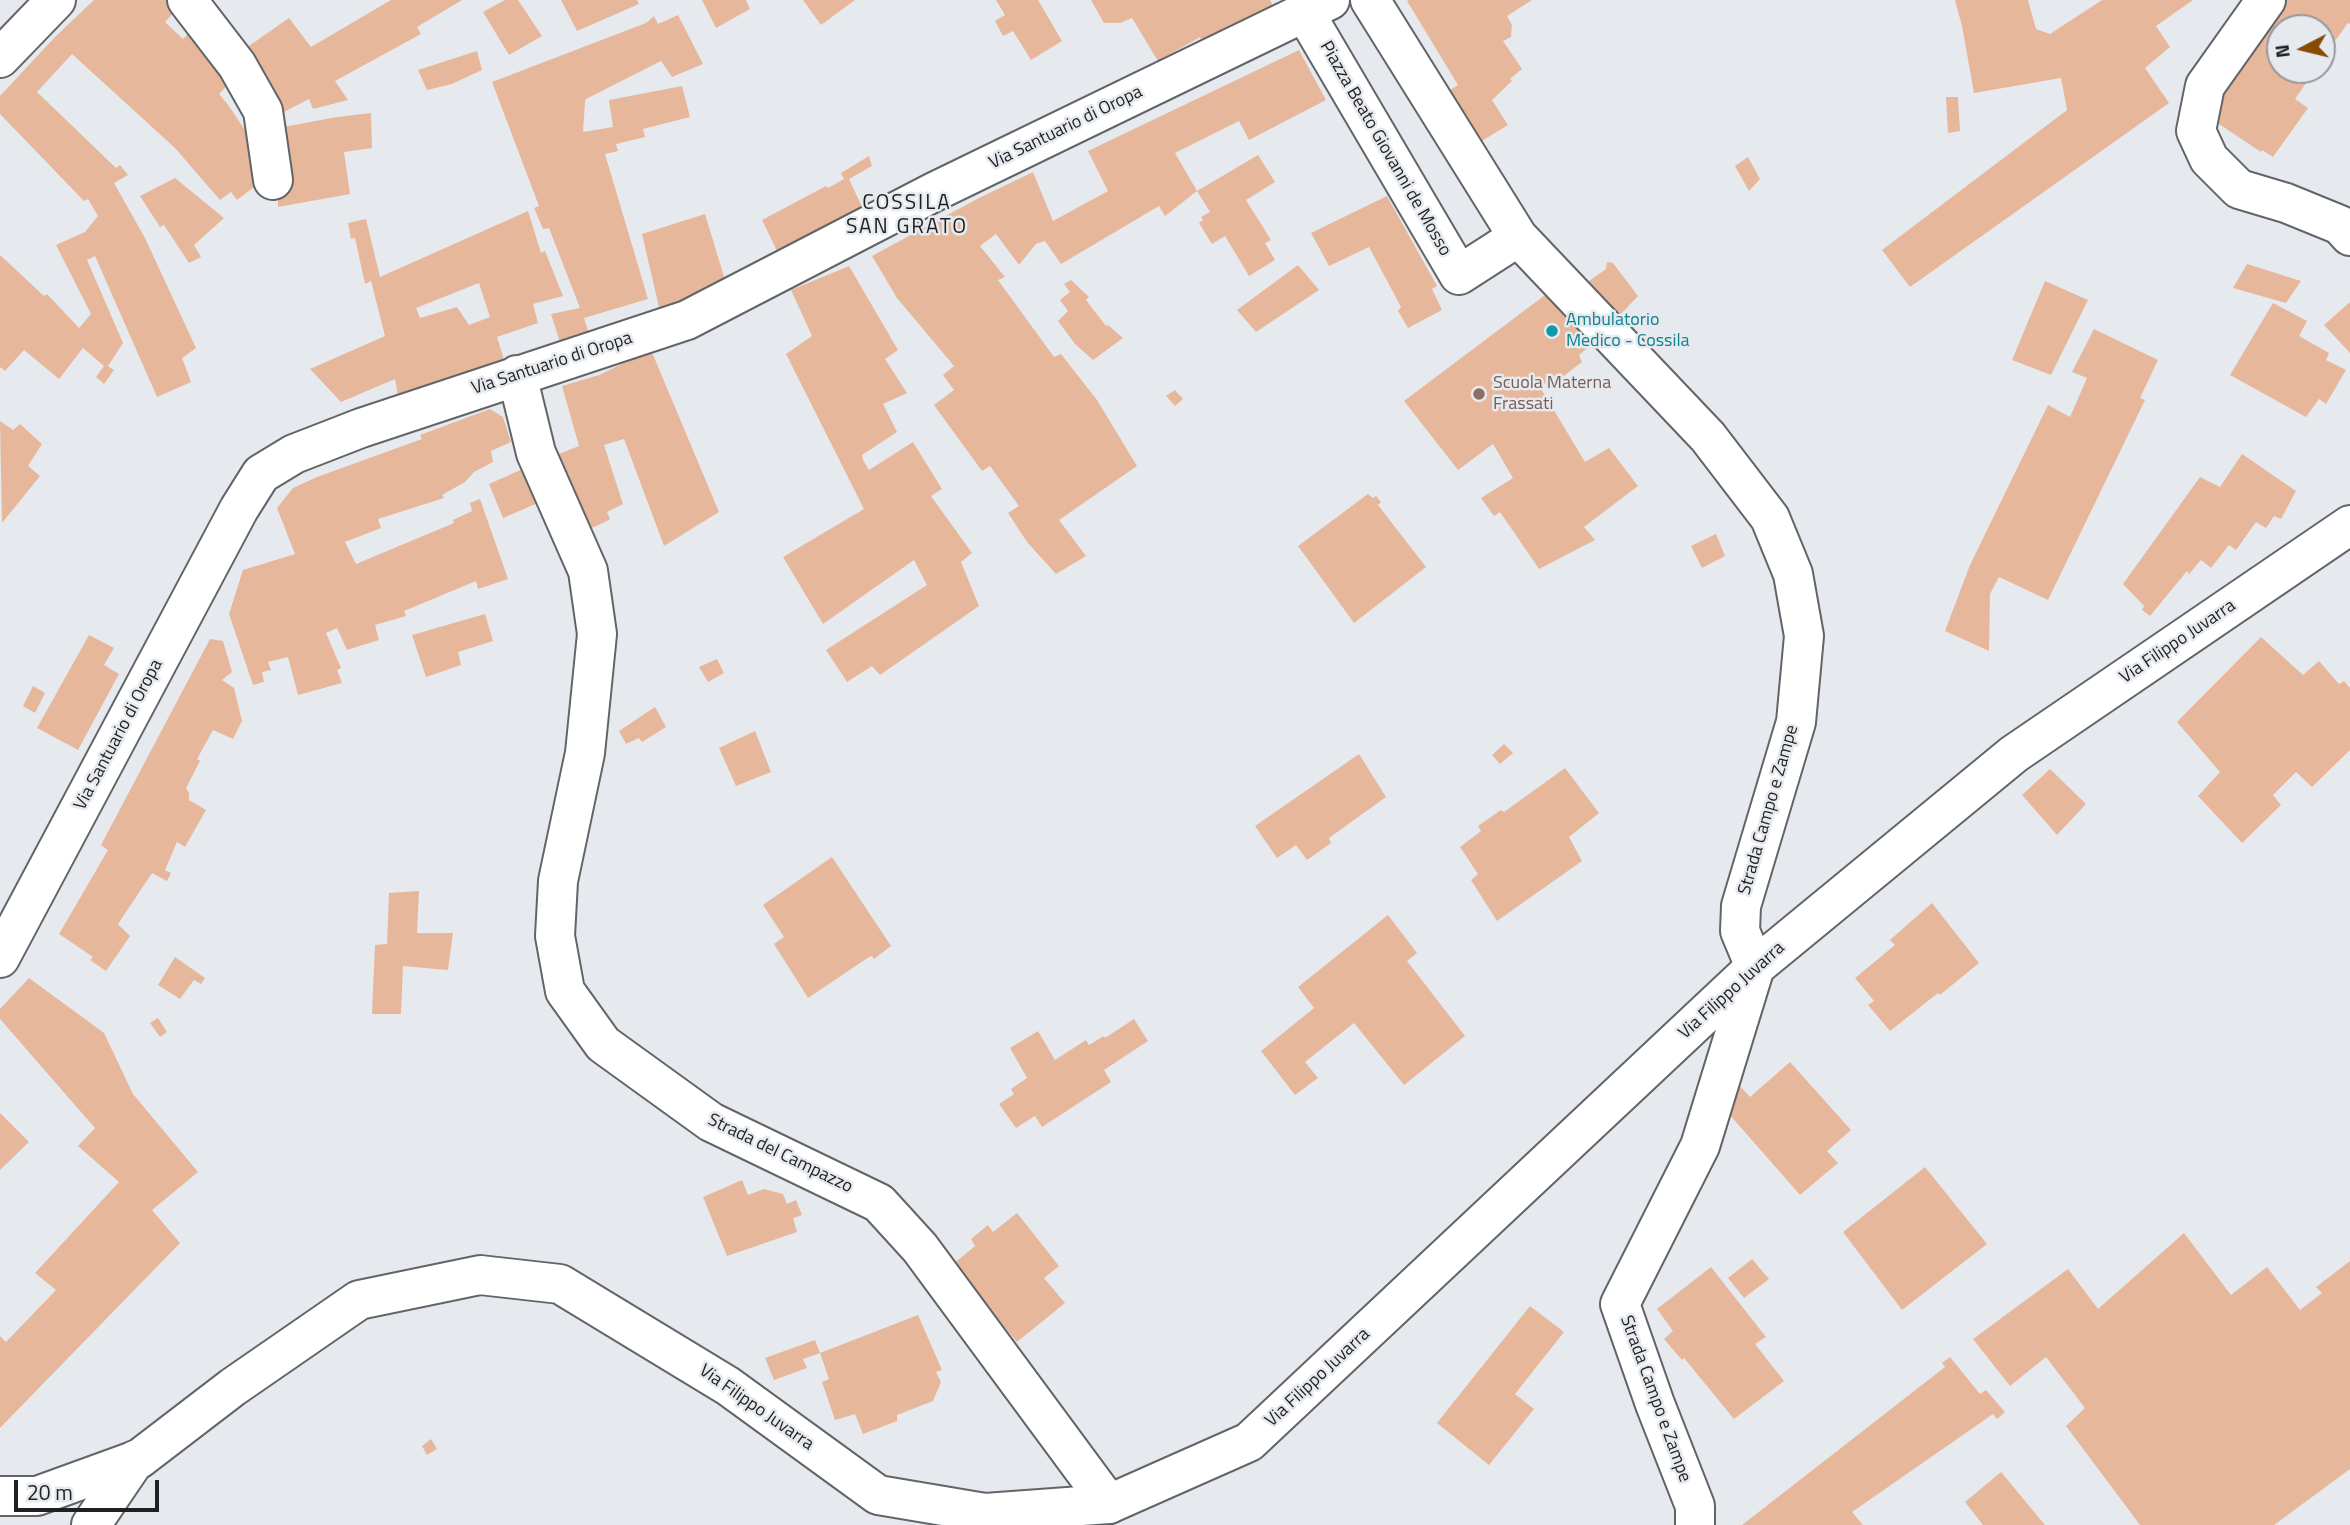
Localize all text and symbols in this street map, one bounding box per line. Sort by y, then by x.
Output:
north arrow [2266,14,2336,84]
street label: Piazza Beato Giovanni de Mosso [1315,38,1455,260]
text: N [2266,43,2297,60]
street label: Via Santuario di Oropa [986,82,1146,174]
district label: COSSILA SAN GRATO [847,191,967,241]
place label: Ambulatorio Medico - Cossila [1566,310,1690,352]
marker: Ambulatorio Medico - Cossila [1544,323,1560,339]
street label: Via Santuario di Oropa [469,328,635,400]
place label: Scuola Materna Frassati [1493,373,1611,416]
marker: Scuola Materna Frassati [1471,386,1487,402]
street label: Via Filippo Juvarra [2116,595,2240,689]
street label: Via Santuario di Oropa [70,656,168,814]
street label: Strada Campo e Zampe [1734,723,1804,897]
street label: Via Filippo Juvarra [1675,938,1789,1044]
street label: Strada del Campazzo [704,1110,856,1198]
street label: Strada Campo e Zampe [1615,1313,1695,1485]
street label: Via Filippo Juvarra [1261,1324,1375,1432]
street label: Via Filippo Juvarra [694,1360,818,1456]
scale bar [18,1466,163,1510]
text: 20 m [27,1476,73,1508]

